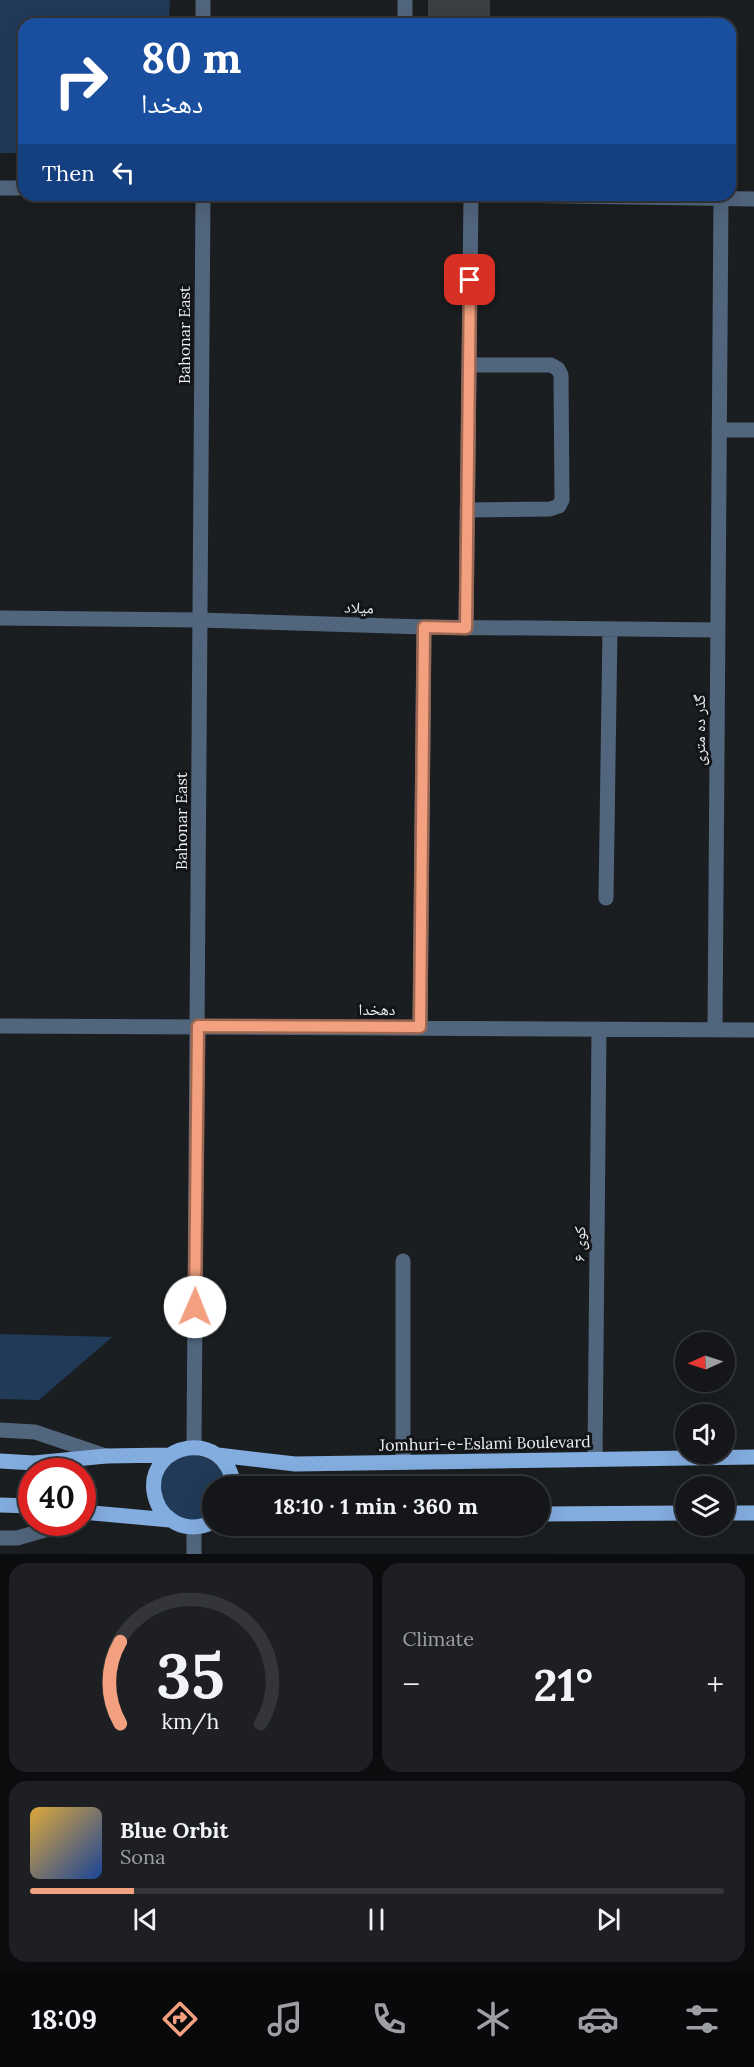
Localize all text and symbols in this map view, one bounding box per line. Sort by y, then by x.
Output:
text: 80 m [141,31,241,85]
icon: right [42,42,120,120]
text: دهخدا [141,86,203,120]
icon: left [107,156,140,189]
text: Then [42,159,95,187]
pin [444,254,495,305]
icon: arrive [453,263,486,296]
street label: Bahonar East [174,285,194,384]
street label: میلاد [344,596,374,618]
street label: گذر ده متری [689,694,710,766]
street label: Bahonar East [171,771,191,870]
street label: دهخدا [359,999,395,1019]
street label: کوی ۶ [569,1226,590,1262]
position arrow [163,1275,227,1339]
north arrow [675,1332,735,1392]
map controls [675,1332,735,1536]
button: sound [675,1404,735,1464]
street label: Jomhuri-e-Eslami Boulevard [378,1431,591,1455]
speed limit sign: 40 [18,1458,96,1536]
button: layers [675,1476,735,1536]
text: 18:10 · 1 min · 360 m [274,1492,478,1520]
text: Climate [403,1626,474,1651]
text: 35 [156,1635,225,1715]
text: 21° [534,1656,593,1713]
text: − [403,1663,420,1705]
text: + [706,1663,724,1705]
text: km/h [162,1708,220,1736]
text: Blue Orbit [120,1816,228,1844]
text: Sona [120,1844,166,1869]
icon: previous [129,1903,162,1936]
icon: pause [360,1903,393,1936]
icon: next [592,1903,625,1936]
icon: directions [159,1998,201,2040]
icon: music [264,1998,306,2040]
icon: phone [368,1998,410,2040]
icon: climate [472,1998,514,2040]
icon: car [577,1998,619,2040]
icon: filters [681,1998,723,2040]
text: 18:09 [31,2002,97,2036]

